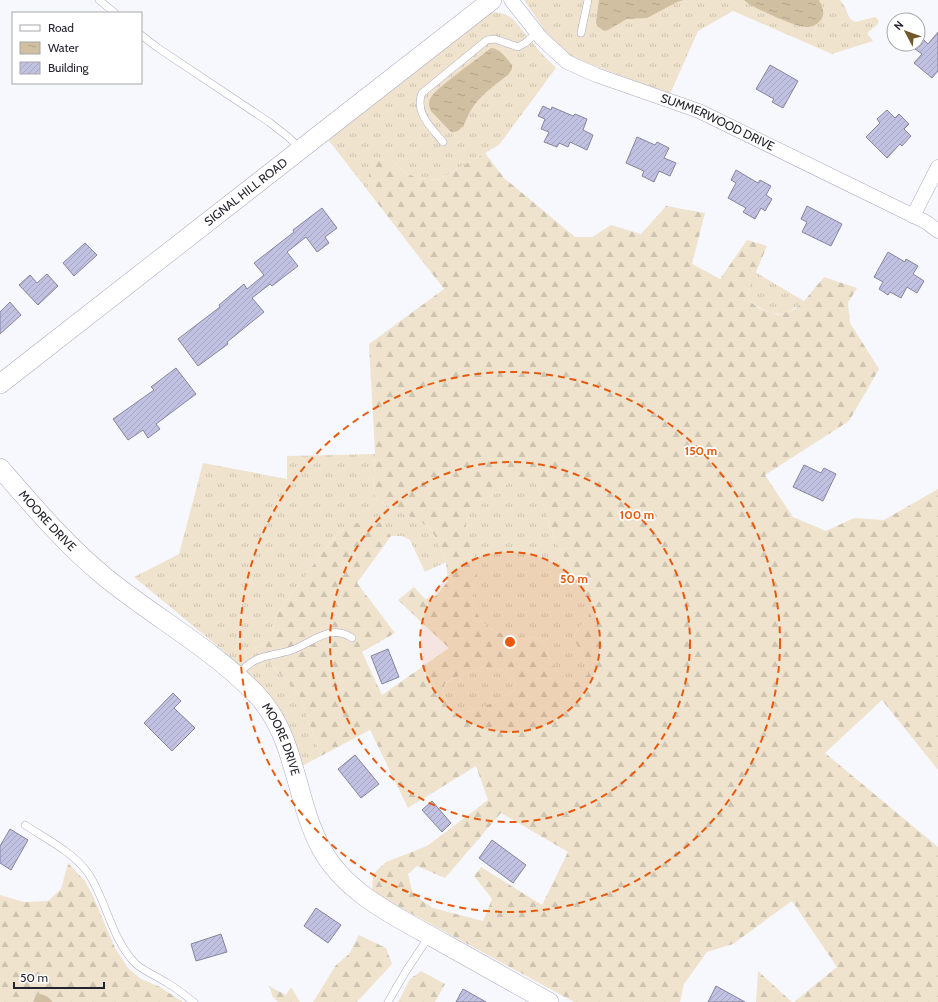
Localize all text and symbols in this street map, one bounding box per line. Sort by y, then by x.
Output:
legend [12,12,142,84]
north arrow [886,12,926,52]
text: N [891,18,906,33]
text: Road [48,20,74,35]
text: Water [48,40,79,55]
text: Building [48,60,90,75]
street label: SUMMERWOOD DRIVE [659,90,777,154]
street label: SIGNAL HILL ROAD [201,154,290,229]
text: 150 m [685,443,717,458]
street label: MOORE DRIVE [16,487,80,554]
text: 100 m [620,507,654,522]
text: 50 m [560,571,588,586]
centre of rings [503,635,517,649]
street label: MOORE DRIVE [259,700,303,777]
scale bar [14,964,104,990]
text: 50 m [20,970,48,985]

